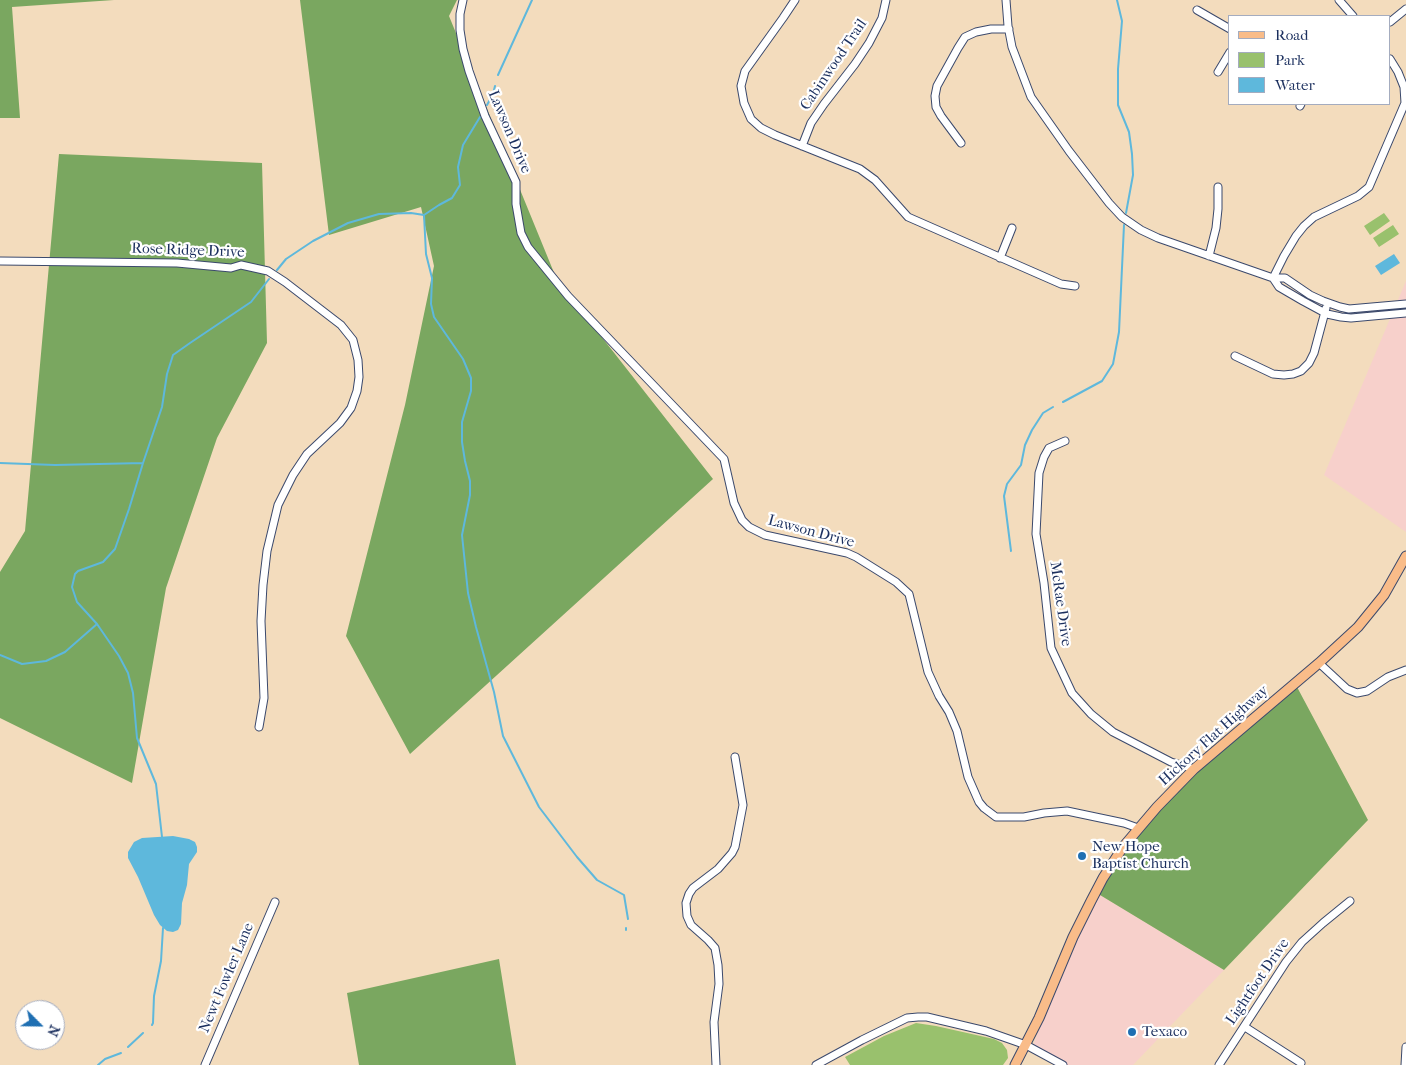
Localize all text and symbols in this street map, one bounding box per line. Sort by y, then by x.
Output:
legend [1228,15,1391,105]
street label: Cabinwood Trail [797,16,871,114]
text: Road [1275,26,1308,44]
text: Park [1275,51,1305,69]
text: Water [1275,76,1315,94]
street label: Lawson Drive [483,88,535,176]
street label: Rose Ridge Drive [131,240,245,262]
street label: Lawson Drive [766,512,856,552]
street label: McRae Drive [1045,560,1075,648]
street label: Hickory Flat Highway [1156,682,1272,790]
place label: New Hope Baptist Church [1092,838,1189,873]
marker: New Hope Baptist Church [1076,850,1088,862]
street label: Newt Fowler Lane [196,920,258,1036]
street label: Lightfoot Drive [1223,935,1293,1029]
north arrow [15,1000,65,1050]
text: N [43,1022,63,1039]
place label: Texaco [1142,1023,1187,1041]
marker: Texaco [1126,1026,1138,1038]

